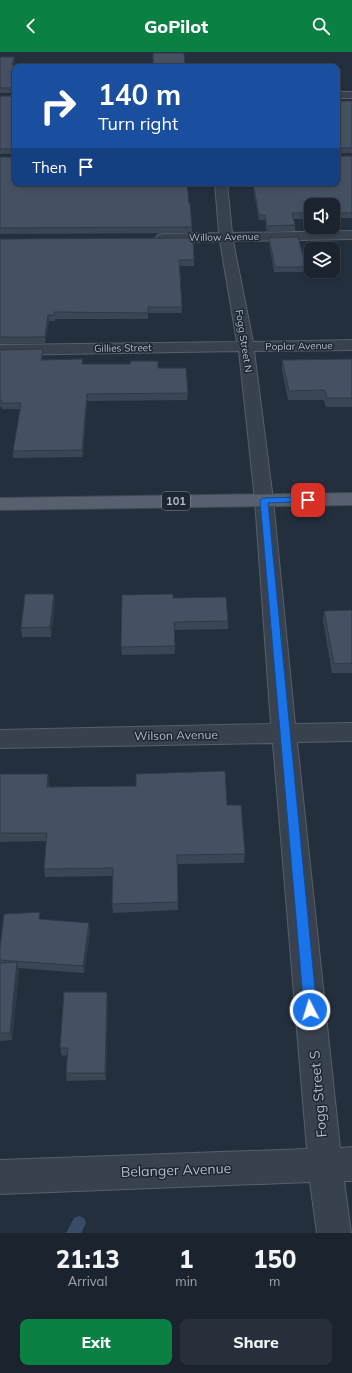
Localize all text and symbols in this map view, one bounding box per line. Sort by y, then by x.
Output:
icon: back [20,15,42,37]
text: GoPilot [144,15,208,38]
icon: search [310,15,332,37]
text: 140 m [98,77,181,112]
icon: right [32,80,84,132]
text: Turn right [98,112,178,135]
icon: arrive [75,156,97,178]
text: Then [32,158,67,177]
map controls [304,198,340,278]
button: sound [304,198,340,234]
street label: Willow Avenue [189,230,259,244]
button: layers [304,242,340,278]
street label: Fogg Street N [233,309,255,373]
street label: Poplar Avenue [265,339,333,353]
street label: Gillies Street [94,341,152,355]
pin [291,483,325,517]
icon: arrive [297,489,319,511]
road number: 101 [162,492,190,510]
street label: Wilson Avenue [134,727,218,743]
position arrow [289,989,331,1031]
street label: Fogg Street S [305,1049,331,1138]
street label: Belanger Avenue [120,1159,232,1181]
text: 21:13 [56,1244,120,1274]
text: 1 [179,1244,194,1274]
text: 150 [253,1244,296,1274]
text: Arrival [68,1273,108,1289]
text: min [175,1273,197,1289]
text: m [269,1273,280,1289]
button: Exit [20,1319,172,1365]
button: Share [180,1319,332,1365]

